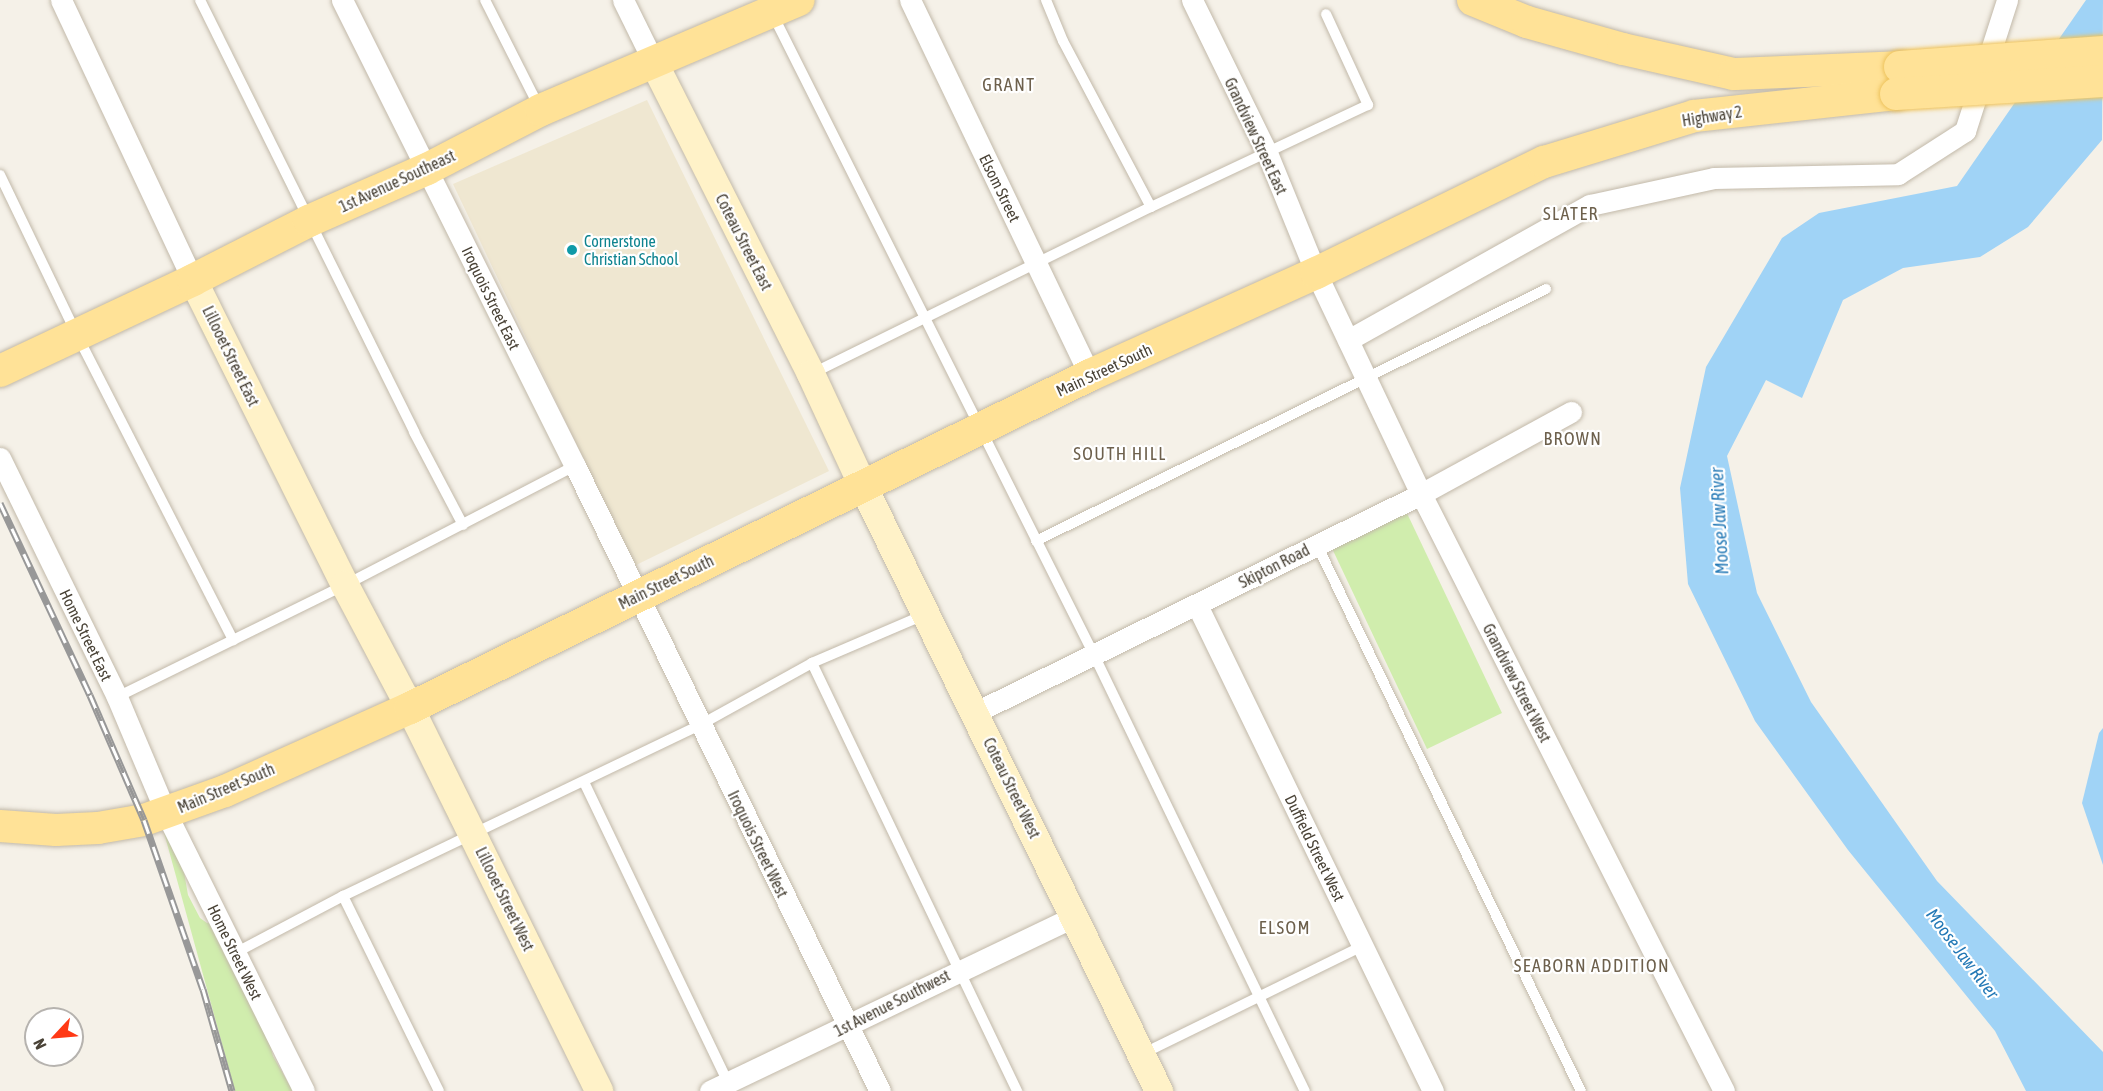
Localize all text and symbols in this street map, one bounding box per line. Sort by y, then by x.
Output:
district label: GRANT [982,74,1036,96]
street label: Grandview Street East [1221,75,1291,197]
street label: Highway 2 [1680,102,1744,130]
street label: 1st Avenue Southeast [336,146,458,216]
street label: Elsom Street [975,151,1025,225]
street label: Coteau Street East [711,191,777,293]
district label: SLATER [1543,203,1599,225]
place label: Cornerstone Christian School [584,231,678,269]
street label: Iroquois Street East [458,243,524,353]
marker: Cornerstone Christian School [565,243,579,257]
street label: Lillooet Street East [198,303,264,409]
street label: Main Street South [1053,339,1155,401]
district label: BROWN [1544,428,1602,450]
district label: SOUTH HILL [1073,443,1167,465]
water label: Moose Jaw River [1706,467,1734,575]
street label: Skipton Road [1235,540,1313,592]
street label: Main Street South [615,551,717,613]
street label: Home Street East [56,586,116,684]
street label: Grandview Street West [1479,620,1555,746]
street label: Coteau Street West [979,734,1045,842]
street label: Main Street South [175,759,277,817]
street label: Iroquois Street West [724,787,792,901]
street label: Duffield Street West [1281,792,1349,904]
street label: Lillooet Street West [472,844,538,954]
street label: Home Street West [204,901,266,1003]
water label: Moose Jaw River [1921,905,2003,1003]
district label: ELSOM [1259,917,1311,939]
district label: SEABORN ADDITION [1514,955,1670,977]
street label: 1st Avenue Southwest [831,965,953,1041]
north arrow [24,1007,84,1067]
text: N [29,1036,50,1052]

